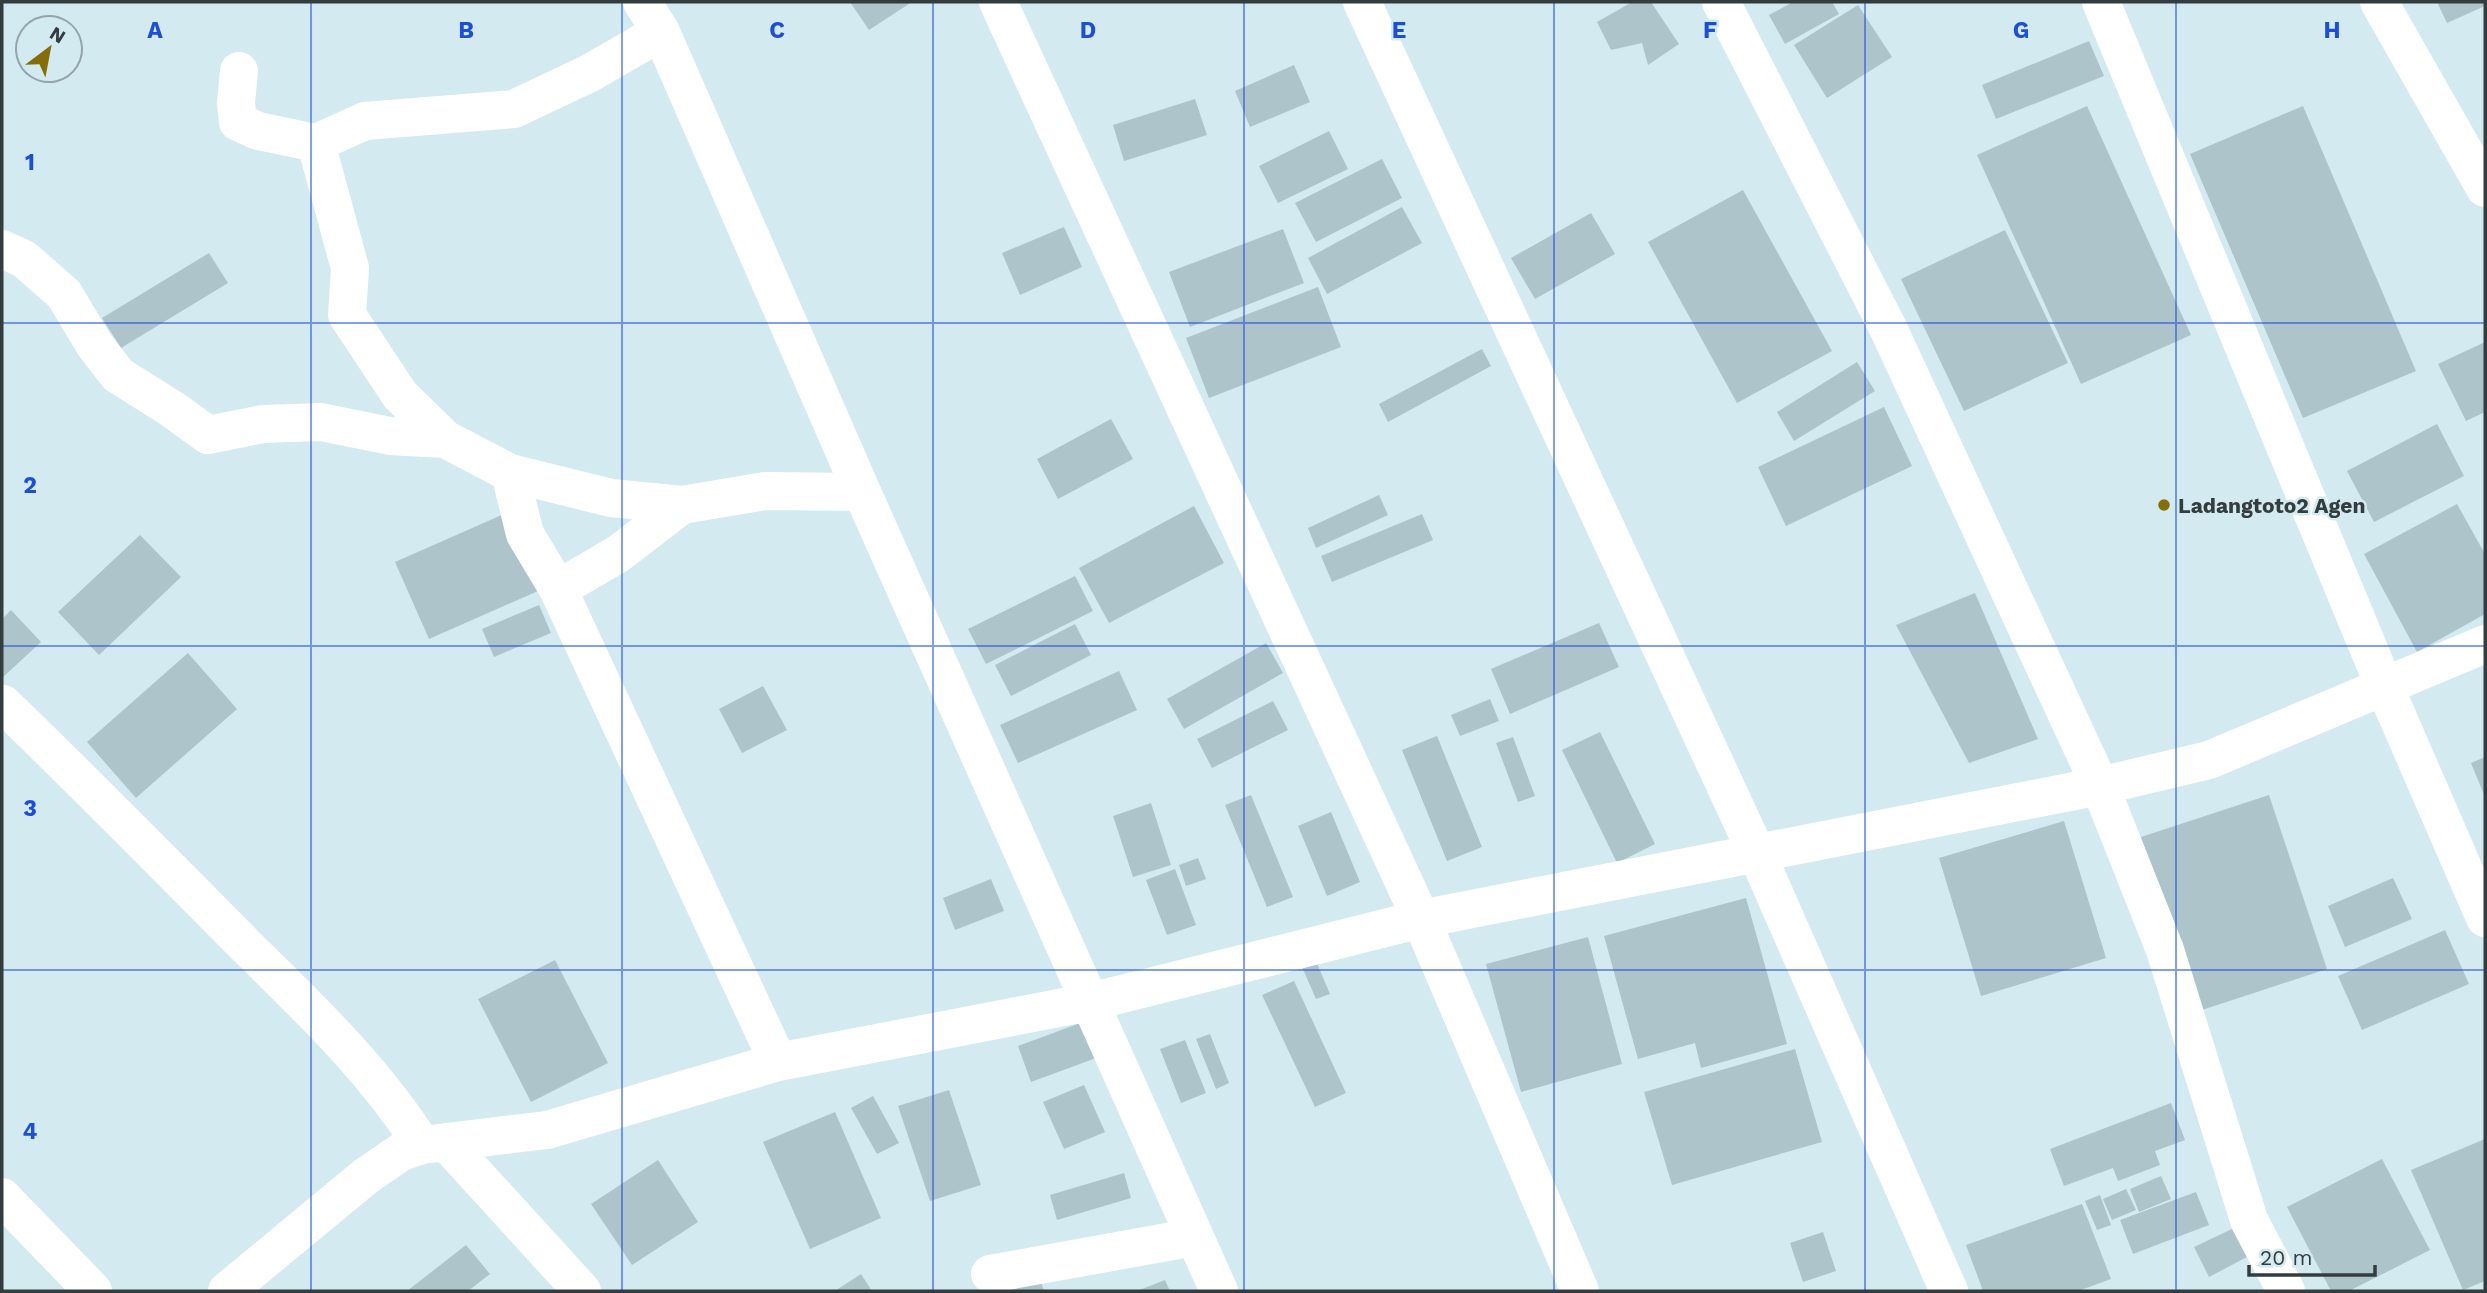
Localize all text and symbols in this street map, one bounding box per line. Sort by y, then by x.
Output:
north arrow [14,14,84,84]
text: A [147,17,163,44]
text: B [458,17,474,44]
text: C [769,17,785,44]
text: D [1080,17,1096,44]
text: E [1392,17,1406,44]
text: F [1703,17,1717,44]
text: G [2013,17,2029,44]
text: H [2323,17,2341,44]
text: N [46,22,70,48]
text: 1 [25,149,35,176]
text: 2 [23,472,37,499]
place label: Ladangtoto2 Agen [2178,493,2365,518]
marker: Ladangtoto2 Agen [2156,497,2172,513]
text: 3 [23,795,37,822]
text: 4 [23,1118,38,1145]
scale bar [2249,1234,2375,1278]
text: 20 m [2260,1245,2312,1270]

